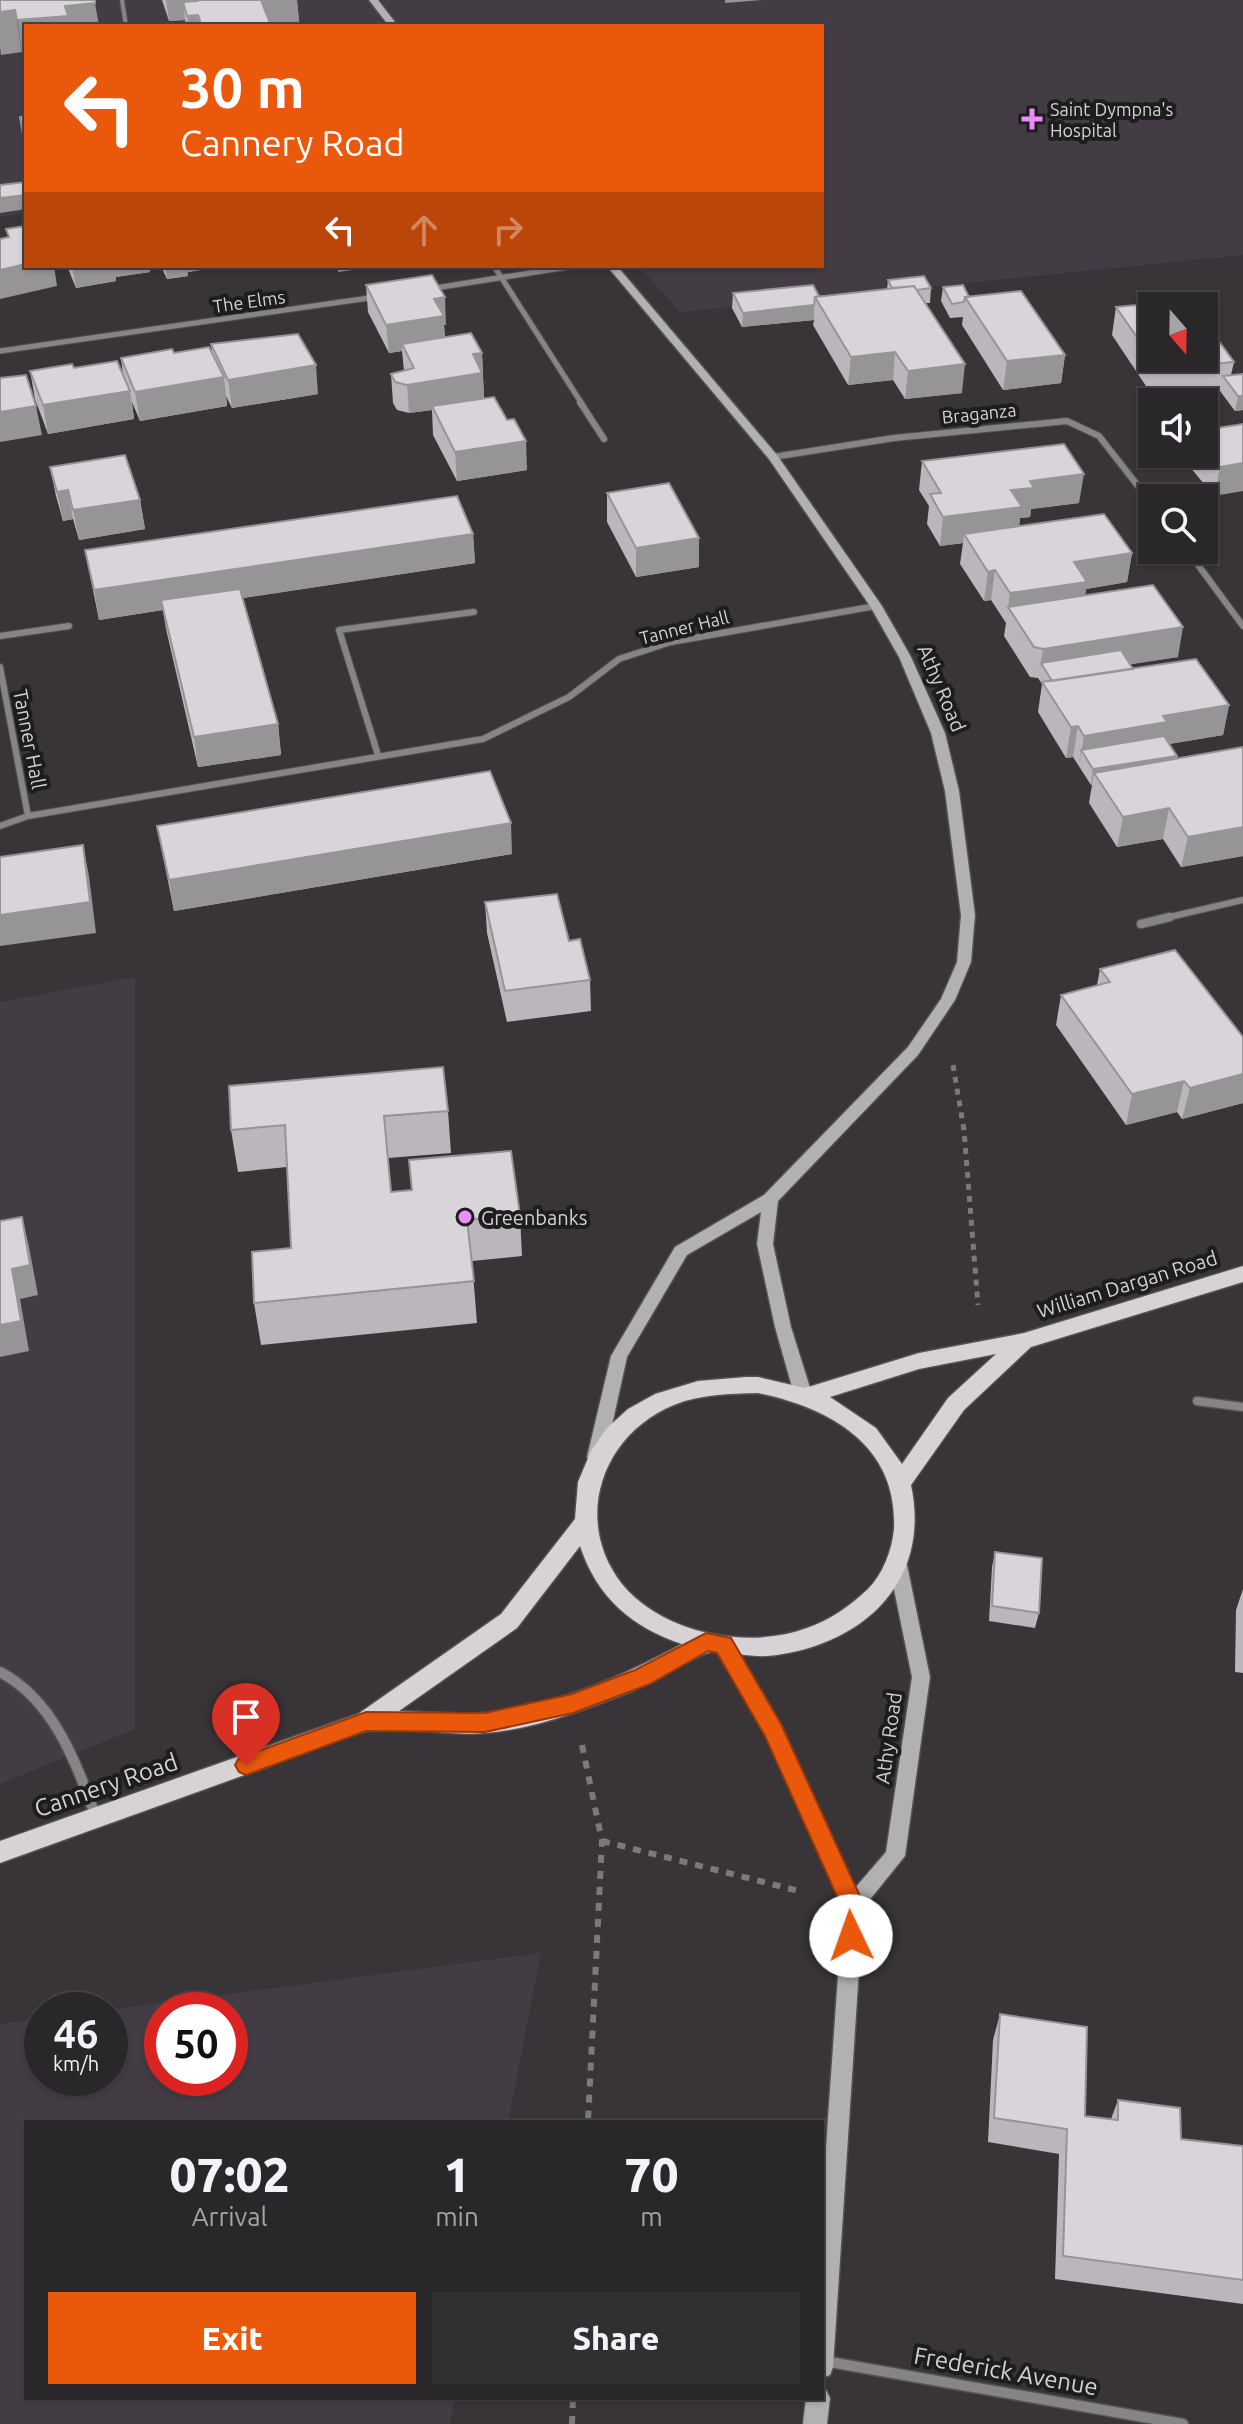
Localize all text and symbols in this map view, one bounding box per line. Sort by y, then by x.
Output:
icon: left [48,56,152,160]
text: 30 m [180,56,305,119]
place label: Saint Dympna's Hospital [1050,99,1174,140]
marker: Saint Dympna's Hospital [1021,108,1043,130]
text: Cannery Road [180,122,405,163]
icon: left [318,208,362,252]
icon: ahead [402,208,446,252]
icon: right [486,208,530,252]
street label: The Elms [212,286,286,316]
north arrow [1138,292,1218,372]
map controls [1138,292,1218,564]
button: sound [1138,388,1218,468]
street label: Braganza [941,399,1017,427]
button: search [1138,484,1218,564]
street label: Tanner Hall [637,606,731,648]
street label: Athy Road [913,641,971,735]
street label: Tanner Hall [9,687,51,791]
place label: Greenbanks [481,1206,588,1229]
marker: Greenbanks [456,1208,474,1226]
street label: William Dargan Road [1034,1246,1220,1322]
pin [212,1683,280,1765]
street label: Athy Road [870,1691,906,1785]
icon: arrive [224,1695,268,1739]
street label: Cannery Road [31,1748,181,1822]
position arrow [809,1894,893,1978]
speed limit sign: 50 [144,1992,248,2096]
text: 46 [53,2011,99,2056]
text: km/h [53,2052,99,2075]
text: 07:02 [170,2147,290,2201]
text: 1 [443,2147,471,2201]
text: 70 [624,2147,678,2201]
text: Arrival [192,2202,267,2231]
text: min [435,2202,479,2231]
text: m [640,2202,663,2231]
button: Exit [48,2292,416,2384]
button: Share [432,2292,800,2384]
street label: Frederick Avenue [912,2342,1100,2400]

